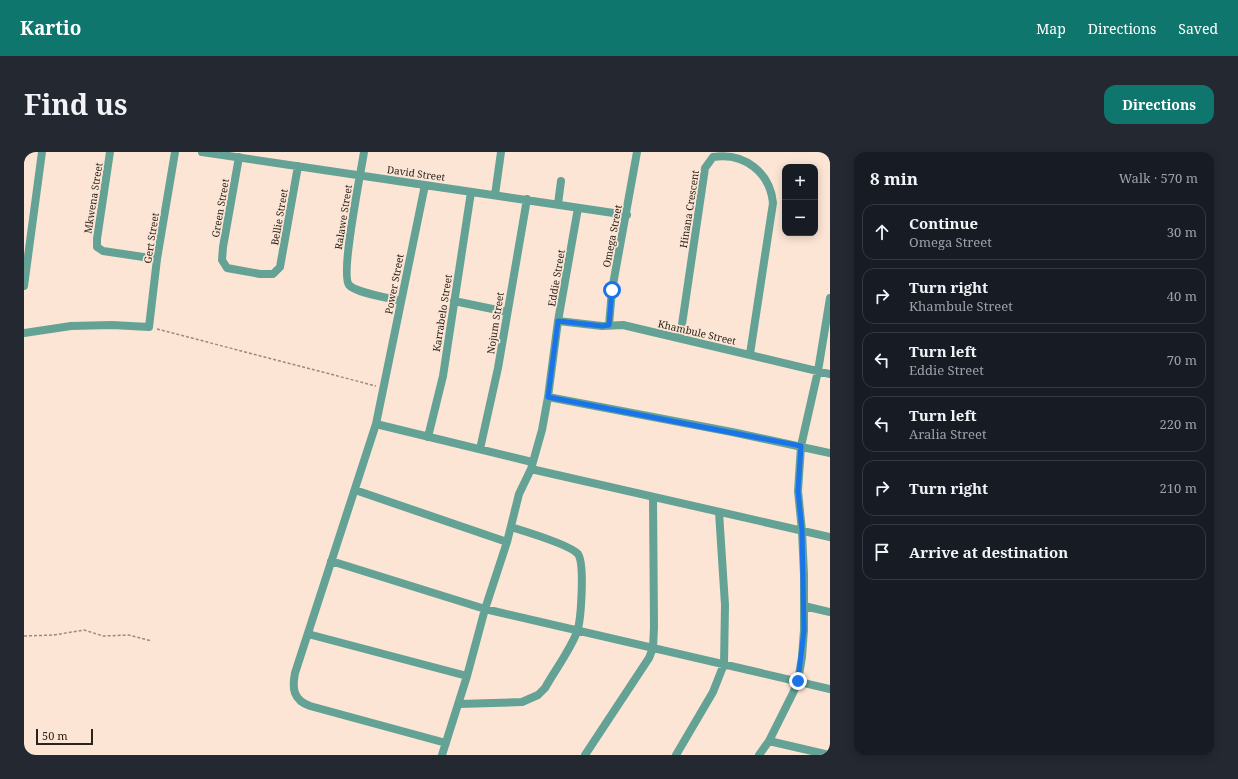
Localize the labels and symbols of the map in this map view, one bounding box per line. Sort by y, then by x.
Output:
street label: Mkwena Street [80,161,106,235]
street label: David Street [386,162,446,184]
street label: Hinana Crescent [676,168,702,249]
street label: Green Street [208,177,232,239]
street label: Ralawe Street [331,183,355,250]
street label: Bellie Street [267,187,291,246]
street label: Omega Street [599,203,625,269]
street label: Gert Street [140,211,162,264]
street label: Eddie Street [544,248,568,308]
street label: Power Street [381,252,407,315]
street label: Karrabelo Street [429,273,455,353]
route start [603,281,621,299]
street label: Nojum Street [483,290,507,355]
street label: Khambule Street [657,316,738,348]
route end [789,672,807,690]
scale bar [36,727,93,746]

